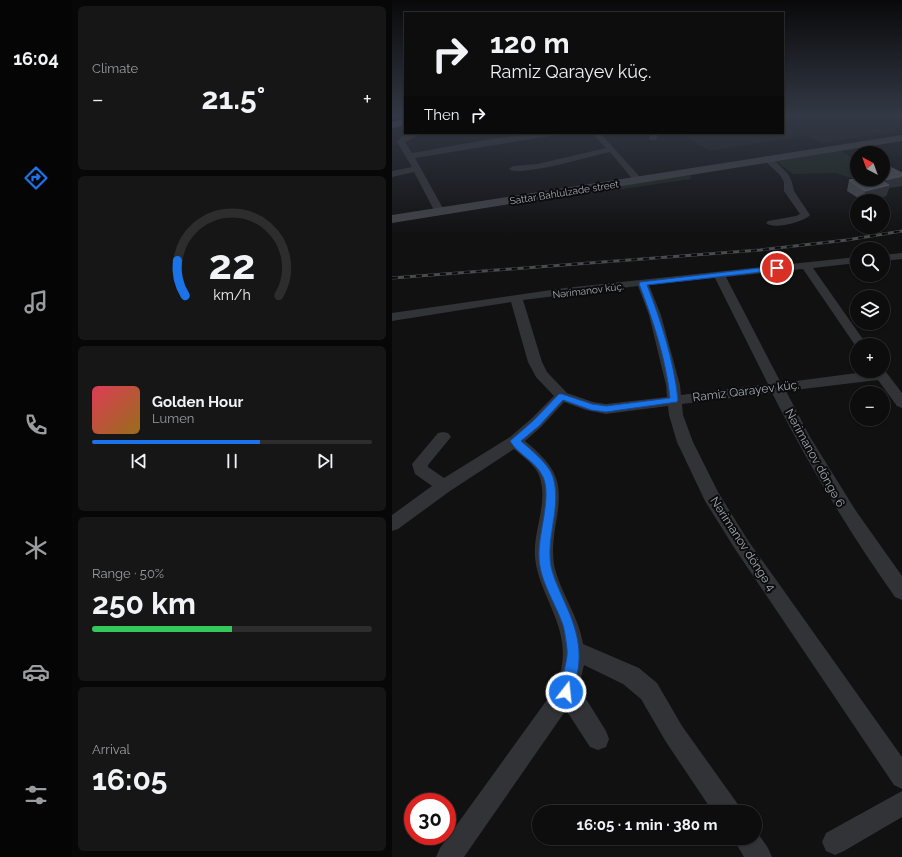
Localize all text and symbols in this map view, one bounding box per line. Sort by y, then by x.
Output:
text: 120 m [490,27,570,60]
icon: right [424,28,476,80]
text: 16:04 [13,48,59,69]
text: Climate [92,61,138,76]
text: Ramiz Qarayev küç. [490,61,651,82]
text: 21.5° [202,81,265,116]
text: − [92,86,104,112]
text: + [363,86,372,112]
icon: right [467,104,489,126]
text: Then [424,106,459,124]
north arrow [850,146,890,186]
map controls [850,146,890,426]
icon: directions [22,164,50,192]
street label: Sattar Bahlulzade street [509,178,620,207]
button: sound [850,194,890,234]
text: 22 [209,240,255,289]
button: search [850,242,890,282]
pin [760,251,794,285]
icon: arrive [766,257,788,279]
street label: Nərimanov küç. [552,281,624,300]
text: km/h [213,287,251,303]
icon: music [22,288,50,316]
button: layers [850,290,890,330]
button: + [850,338,890,378]
street label: Ramiz Qarayev küç. [692,377,800,405]
button: − [850,386,890,426]
text: Golden Hour [152,393,243,411]
street label: Nərimanov döngə 6 [782,406,848,510]
icon: phone [22,411,50,439]
text: Lumen [152,411,194,426]
icon: previous [128,450,150,472]
icon: pause [221,450,243,472]
icon: next [314,450,336,472]
street label: Nərimanov döngə 4 [707,494,779,594]
icon: climate [22,534,50,562]
text: Range · 50% [92,566,164,581]
text: 250 km [92,586,196,621]
icon: car [22,658,50,686]
position arrow [545,671,587,713]
text: Arrival [92,742,130,757]
text: 16:05 [92,762,167,797]
icon: filters [22,781,50,809]
speed limit sign: 30 [404,793,456,845]
text: 16:05 · 1 min · 380 m [577,816,717,834]

